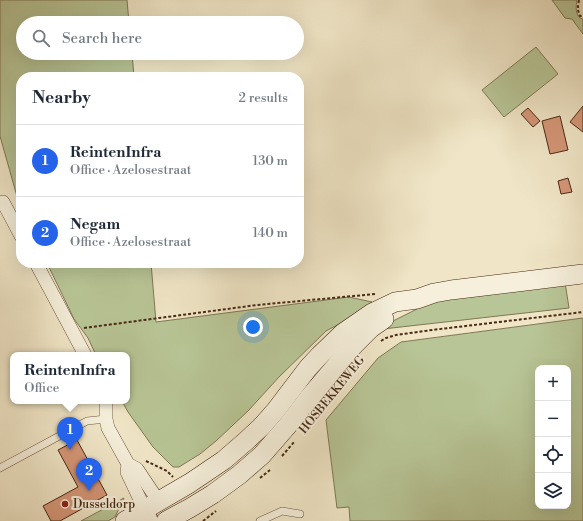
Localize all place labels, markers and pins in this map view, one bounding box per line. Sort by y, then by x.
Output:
pin: 1 [57,417,83,450]
pin: 2 [76,458,102,491]
place label: Dusseldorp [73,497,135,512]
marker: Dusseldorp [60,499,70,509]

